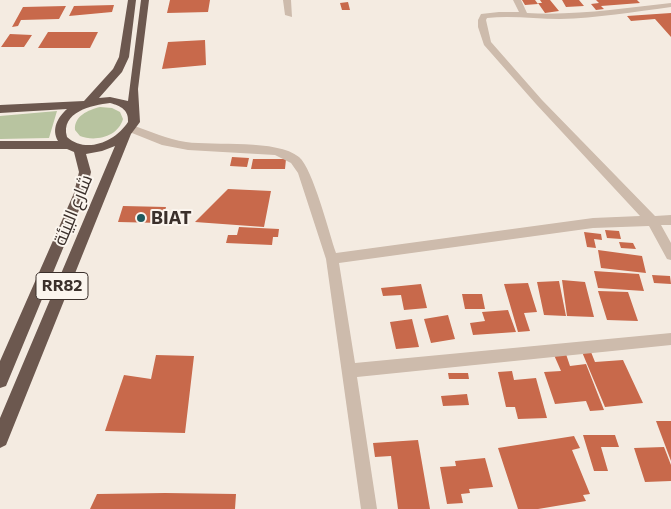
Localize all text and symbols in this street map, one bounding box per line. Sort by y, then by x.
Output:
street label: شارع البيئة [49,171,97,249]
place label: BIAT [151,207,192,229]
marker: BIAT [135,212,147,224]
road number: RR82 [36,272,88,300]

